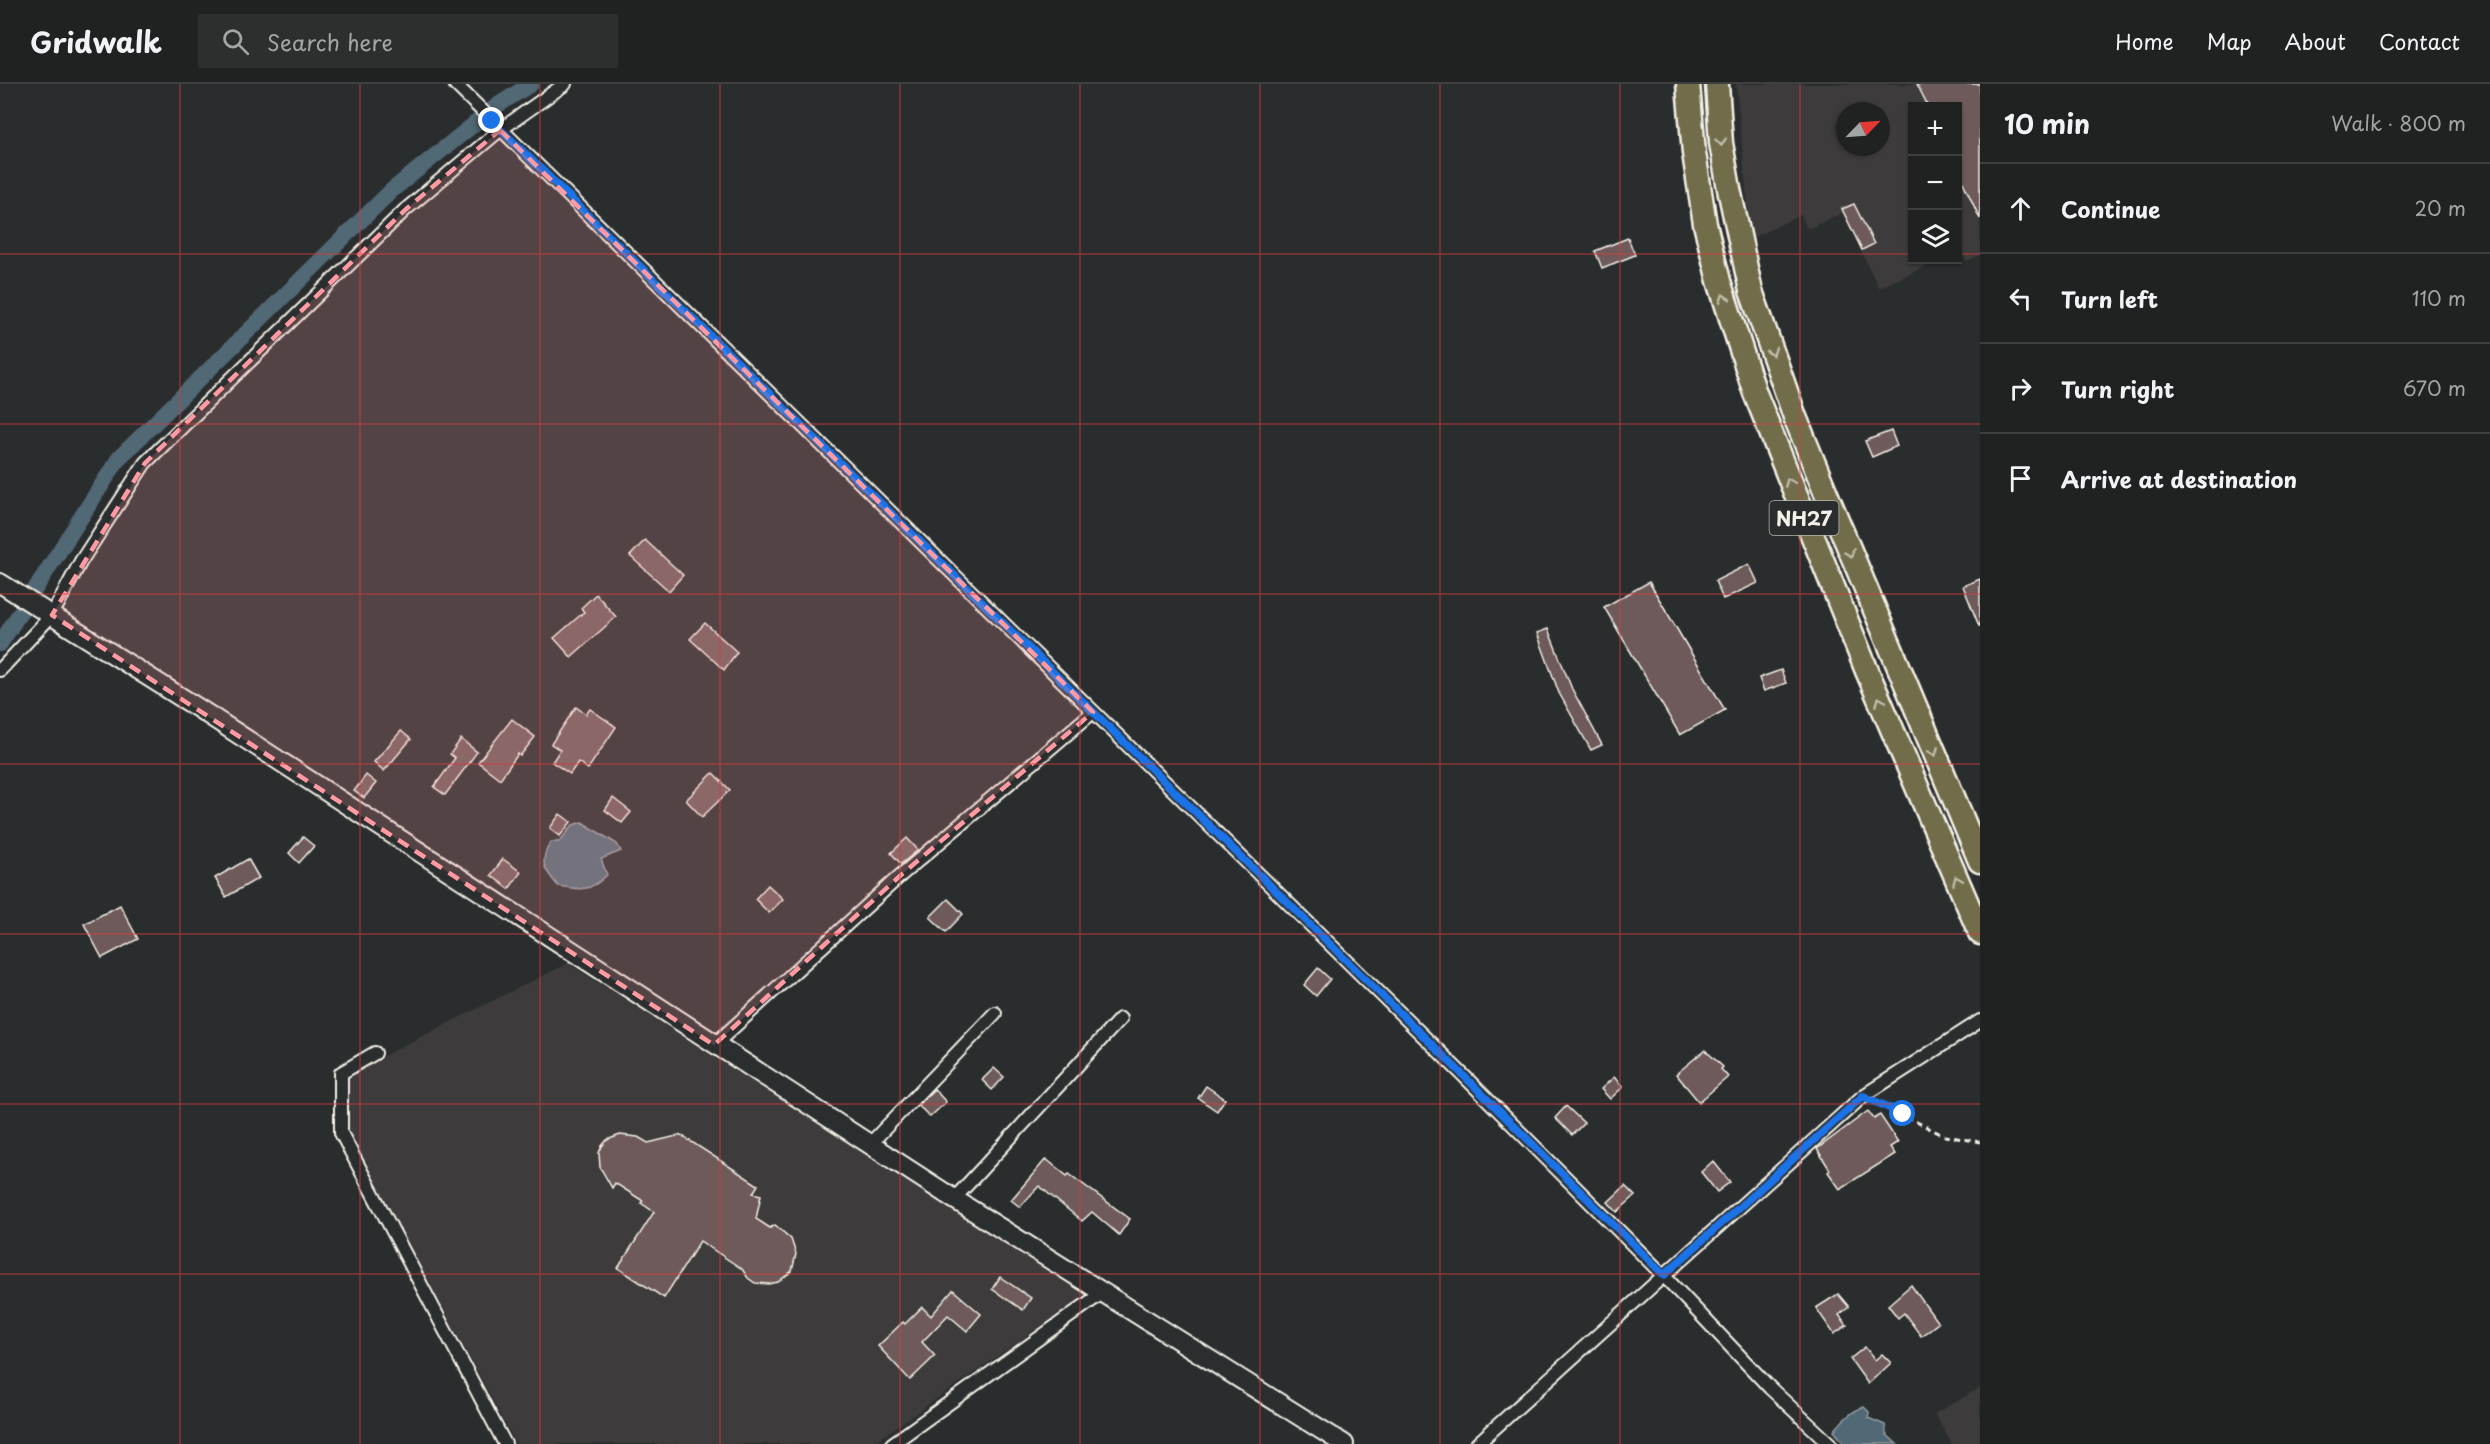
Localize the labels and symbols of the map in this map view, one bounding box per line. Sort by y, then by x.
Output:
north arrow [1836,102,1890,156]
route end [478,107,504,133]
one-way arrow [1715,138,1727,147]
one-way arrow [1719,293,1731,304]
one-way arrow [1764,346,1777,357]
one-way arrow [1784,477,1796,488]
road number: NH27 [1770,501,1838,535]
one-way arrow [1843,547,1855,558]
one-way arrow [1875,696,1887,707]
one-way arrow [1927,746,1939,757]
one-way arrow [1952,875,1964,886]
route start [1889,1100,1915,1126]

